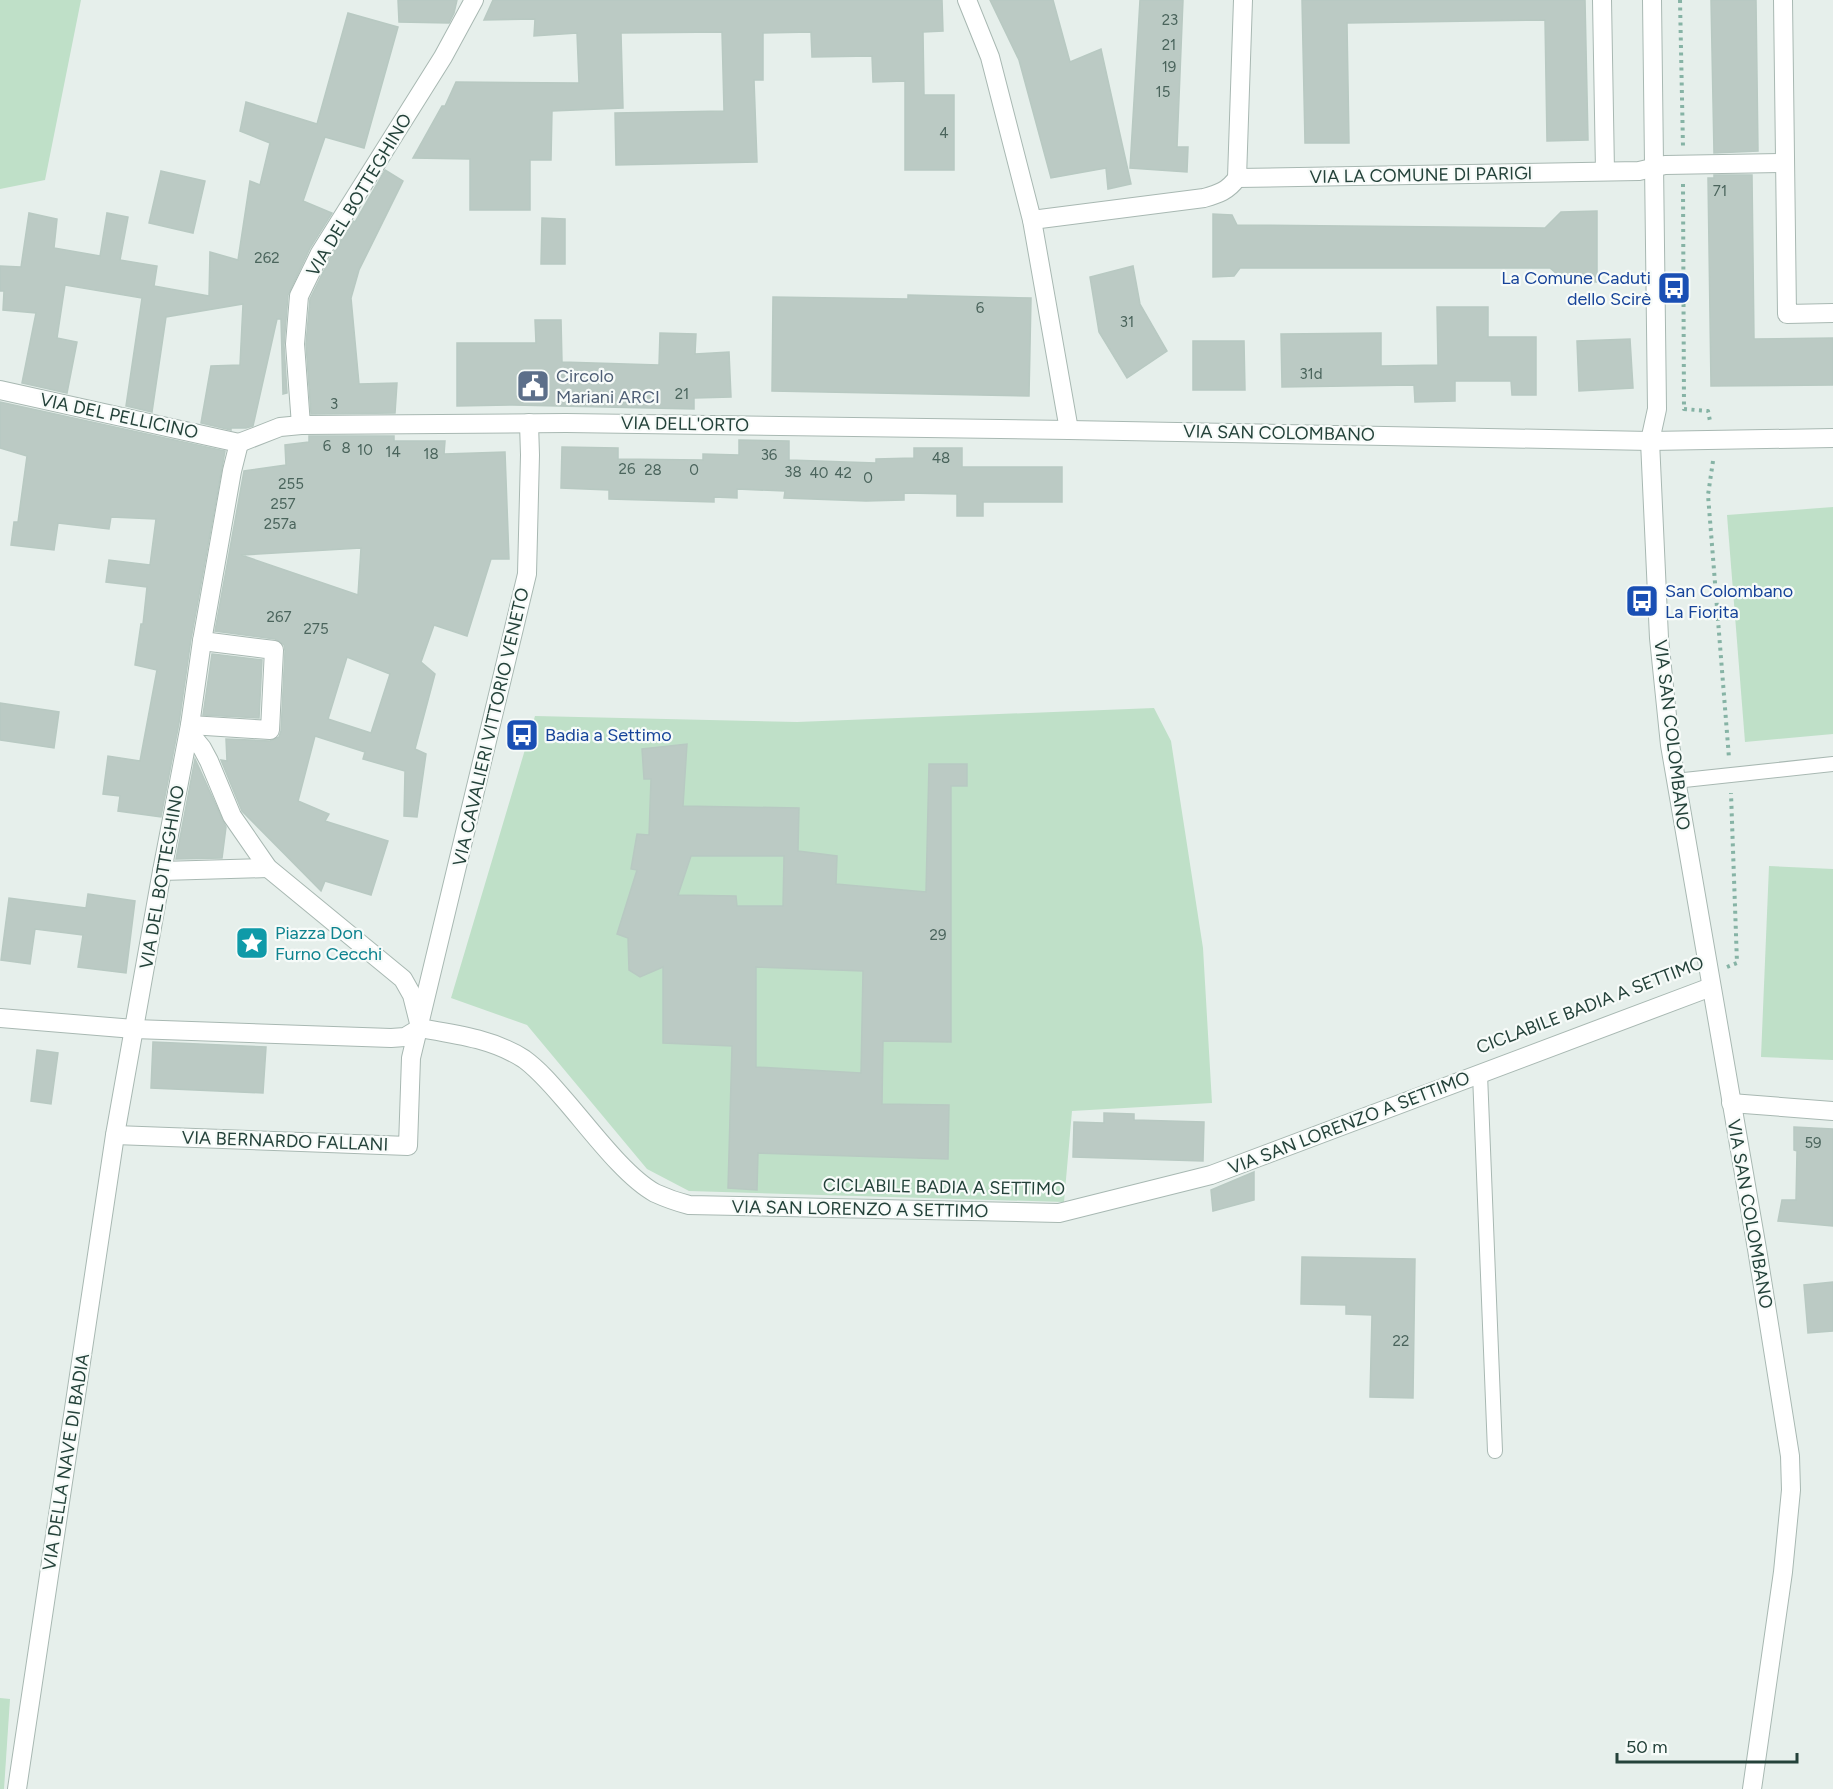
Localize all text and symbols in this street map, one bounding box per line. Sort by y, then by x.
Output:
house number: 23 [1162,11,1178,29]
house number: 21 [1162,36,1176,54]
house number: 19 [1162,58,1176,76]
house number: 15 [1156,83,1170,101]
street label: VIA DEL BOTTEGHINO [302,110,416,280]
house number: 4 [939,124,949,142]
street label: VIA LA COMUNE DI PARIGI [1310,162,1532,188]
house number: 71 [1713,182,1727,200]
house number: 262 [254,249,280,267]
place label: La Comune Caduti dello Scirè [1501,267,1651,310]
bus stop icon: La Comune Caduti dello Scirè [1656,270,1692,306]
house number: 6 [976,299,985,317]
house number: 31 [1120,313,1134,331]
place label: Circolo Mariani ARCI [556,365,660,408]
house number: 31d [1299,365,1323,383]
public building icon: Circolo Mariani ARCI [515,368,551,404]
house number: 21 [675,385,689,403]
street label: VIA DEL PELLICINO [38,388,200,444]
house number: 3 [330,395,338,413]
street label: VIA DELL'ORTO [621,412,749,436]
street label: VIA SAN COLOMBANO [1183,420,1375,446]
house number: 6 [323,437,332,455]
house number: 8 [341,439,351,457]
house number: 10 [357,441,373,459]
house number: 14 [385,443,401,461]
house number: 18 [423,445,439,463]
house number: 36 [761,446,778,464]
house number: 48 [932,449,950,467]
house number: 26 [619,460,636,478]
house number: 28 [644,461,662,479]
house number: 0 [689,461,699,479]
house number: 38 [784,463,802,481]
house number: 40 [810,464,828,482]
house number: 42 [834,464,852,482]
house number: 0 [863,469,873,487]
house number: 255 [278,475,304,493]
house number: 257 [270,495,296,513]
house number: 257a [264,515,296,533]
place label: San Colombano La Fiorita [1665,580,1793,623]
bus stop icon: San Colombano La Fiorita [1624,583,1660,619]
street label: VIA CAVALIERI VITTORIO VENETO [448,586,534,868]
house number: 267 [267,608,291,626]
house number: 275 [303,620,329,638]
street label: VIA SAN COLOMBANO [1649,638,1695,832]
bus stop icon: Badia a Settimo [504,717,540,753]
place label: Badia a Settimo [545,724,672,746]
street label: VIA DEL BOTTEGHINO [135,783,189,971]
place label: Piazza Don Furno Cecchi [275,922,382,965]
place icon: Piazza Don Furno Cecchi [234,925,270,961]
house number: 29 [930,926,946,944]
street label: CICLABILE BADIA A SETTIMO [1473,951,1707,1059]
street label: VIA SAN LORENZO A SETTIMO [1225,1067,1473,1179]
street label: VIA SAN COLOMBANO [1723,1118,1777,1310]
street label: VIA BERNARDO FALLANI [181,1126,389,1156]
house number: 59 [1804,1134,1822,1152]
street label: CICLABILE BADIA A SETTIMO [823,1174,1065,1200]
street label: VIA SAN LORENZO A SETTIMO [731,1196,989,1222]
house number: 22 [1393,1332,1409,1350]
street label: VIA DELLA NAVE DI BADIA [38,1352,94,1572]
scale bar [1617,1726,1797,1764]
text: 50 m [1626,1736,1668,1758]

